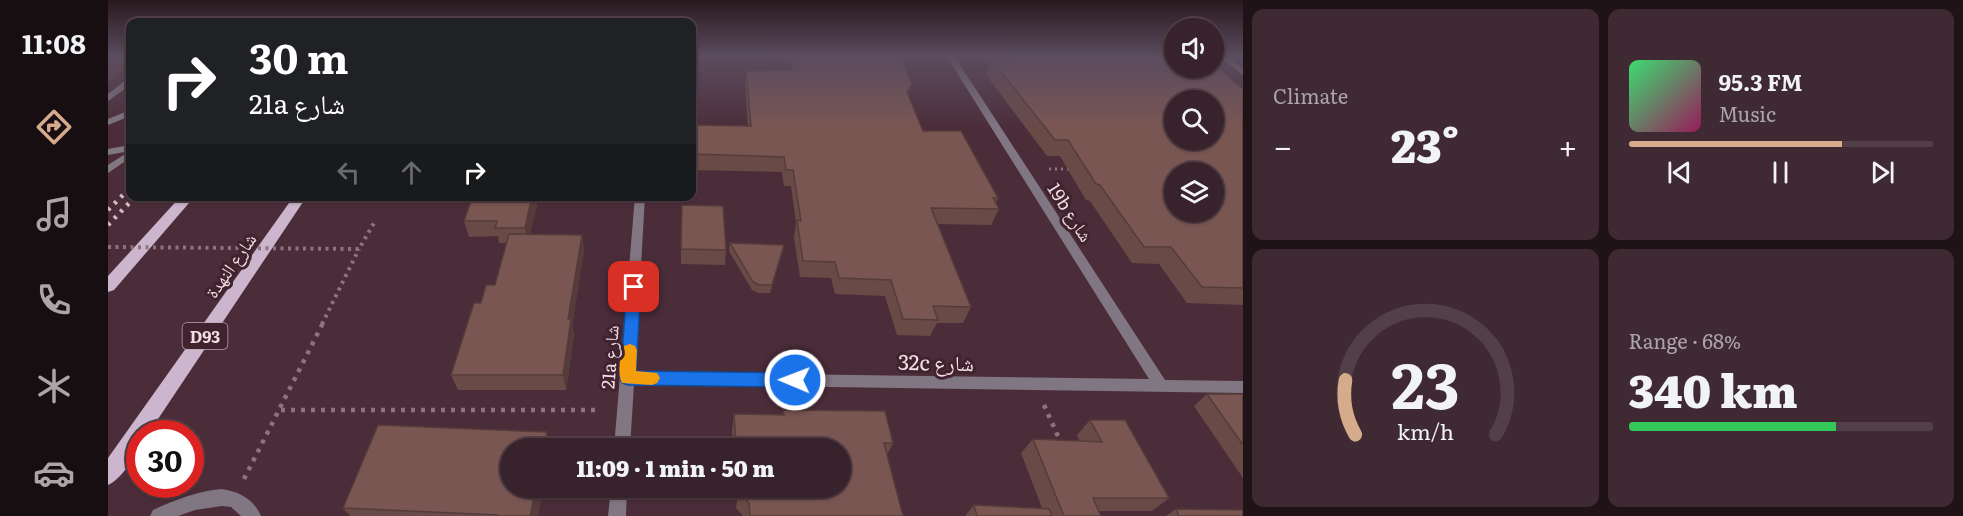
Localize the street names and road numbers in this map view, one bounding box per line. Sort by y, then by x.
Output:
street label: 19b شارع [1042,177,1100,247]
street label: شارع النهدة [198,227,262,303]
road number: D93 [182,323,228,349]
street label: 21a شارع [593,324,625,390]
street label: 32c شارع [898,345,974,377]

